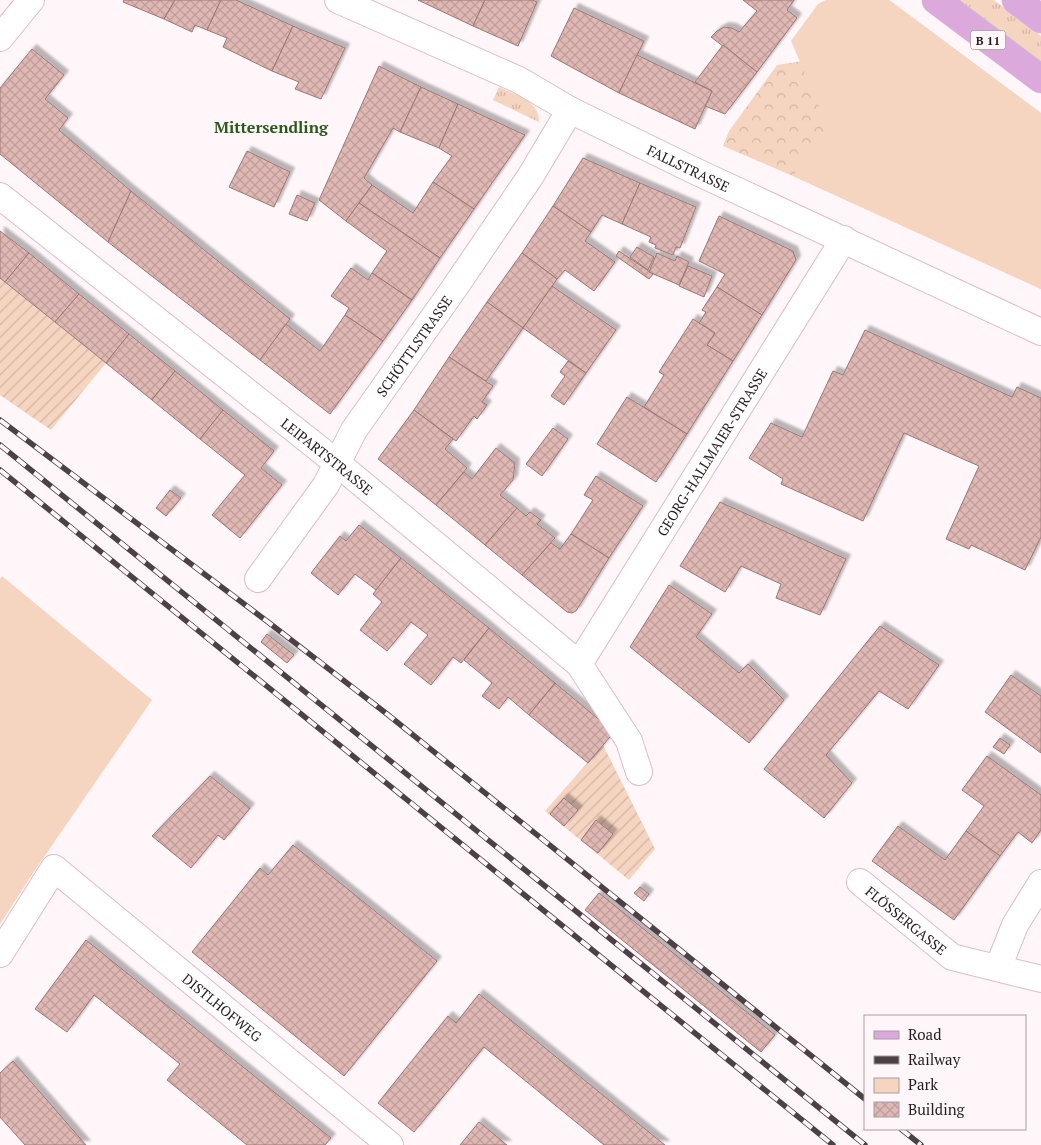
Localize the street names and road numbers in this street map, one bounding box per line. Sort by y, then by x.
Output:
road number: B 11 [970,30,1006,50]
street label: FALLSTRASSE [644,140,733,196]
street label: SCHÖTTLSTRASSE [371,291,456,400]
street label: GEORG-HALLMAIER-STRASSE [652,364,771,539]
street label: LEIPARTSTRASSE [278,413,377,499]
street label: FLÖSSERGASSE [862,881,951,959]
street label: DISTLHOFWEG [179,969,267,1046]

